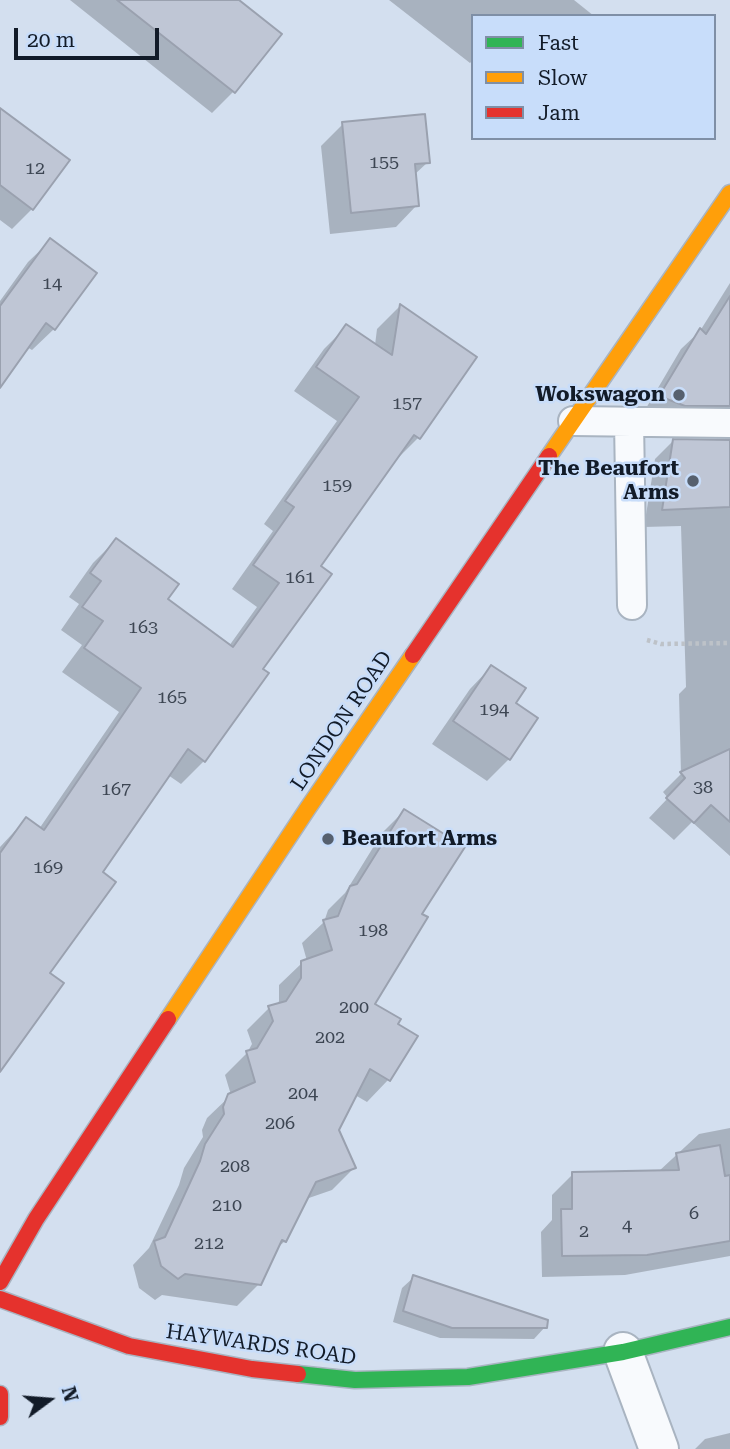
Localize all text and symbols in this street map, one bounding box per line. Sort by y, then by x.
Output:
scale bar [18,14,163,58]
legend [471,14,716,140]
text: 20 m [27,28,75,52]
text: Fast [538,31,579,55]
text: Slow [538,66,587,90]
text: Jam [538,101,580,125]
house number: 155 [369,152,399,174]
house number: 12 [25,158,45,180]
house number: 14 [42,273,62,295]
place label: Wokswagon [535,382,665,408]
marker: Wokswagon [671,387,687,403]
house number: 157 [392,393,422,415]
place label: The Beaufort Arms [538,456,679,506]
marker: The Beaufort Arms [685,473,701,489]
house number: 159 [322,475,352,497]
house number: 161 [285,567,315,589]
house number: 163 [128,617,158,639]
street label: LONDON ROAD [286,646,398,796]
house number: 165 [157,687,187,709]
house number: 194 [479,699,509,721]
house number: 38 [693,777,713,799]
house number: 167 [101,779,131,801]
place label: Beaufort Arms [342,826,497,852]
marker: Beaufort Arms [320,831,336,847]
house number: 169 [33,857,63,879]
house number: 198 [358,920,388,942]
house number: 200 [339,997,369,1019]
house number: 202 [315,1027,345,1049]
house number: 204 [288,1083,318,1105]
house number: 206 [265,1113,295,1135]
house number: 208 [220,1156,250,1178]
house number: 210 [212,1195,242,1217]
house number: 6 [689,1203,699,1225]
house number: 4 [622,1215,632,1237]
house number: 2 [579,1221,589,1243]
house number: 212 [194,1233,224,1255]
street label: HAYWARDS ROAD [164,1319,358,1371]
north arrow [14,1365,84,1435]
text: N [57,1384,83,1404]

